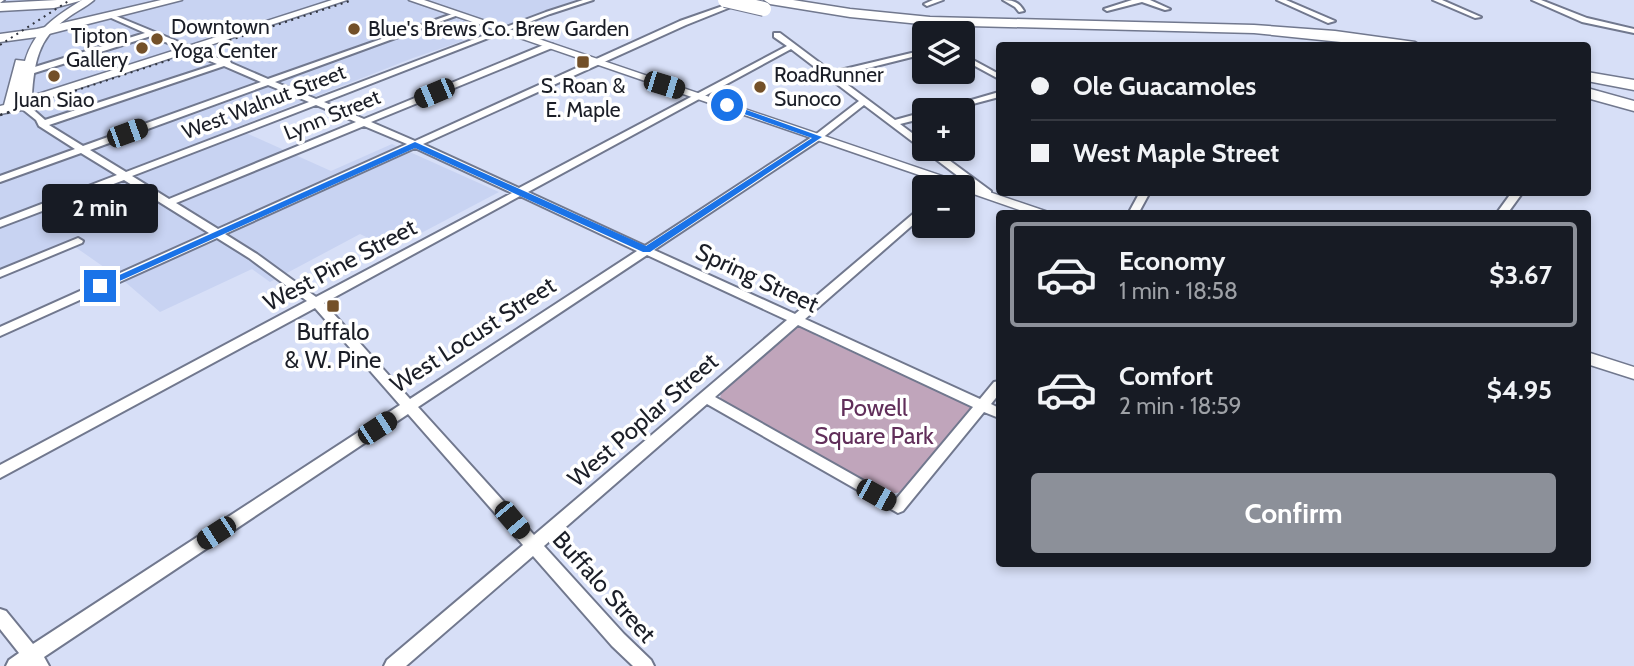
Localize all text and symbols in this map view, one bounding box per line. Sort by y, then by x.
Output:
place label: Downtown Yoga Center [170,14,278,63]
place label: Blue's Brews Co. Brew Garden [368,16,629,41]
marker: Blue's Brews Co. Brew Garden [346,21,362,37]
map controls [912,21,975,238]
button: layers [912,21,975,84]
place label: Tipton Gallery [66,23,128,72]
marker: Downtown Yoga Center [149,31,165,47]
marker: Tipton Gallery [134,40,150,56]
marker: S. Roan & E. Maple [575,54,591,70]
street label: West Walnut Street [179,59,349,144]
place label: RoadRunner Sunoco [774,62,884,111]
marker: Juan Siao [46,68,62,84]
car [641,69,688,101]
text: Ole Guacamoles [1073,70,1256,102]
place label: S. Roan & E. Maple [541,73,625,122]
car [411,75,458,111]
marker: RoadRunner Sunoco [752,79,768,95]
street label: Lynn Street [280,84,384,145]
place label: Juan Siao [13,87,94,112]
route start [711,89,743,121]
button: + [912,98,975,161]
car [104,116,151,150]
text: West Maple Street [1073,137,1279,169]
button: − [912,175,975,238]
callout: 2 min [42,184,158,233]
text: 2 min [72,194,128,222]
street label: West Pine Street [258,212,421,317]
street label: Spring Street [691,236,823,319]
icon: car [1035,243,1098,306]
text: Economy [1119,245,1225,277]
text: $3.67 [1489,259,1552,291]
route end [84,270,116,302]
street label: West Locust Street [385,270,561,399]
text: 1 min · 18:58 [1119,277,1238,305]
marker: Buffalo & W. Pine [325,298,341,314]
place label: Buffalo & W. Pine [285,317,381,374]
street label: West Poplar Street [562,347,724,493]
icon: car [1035,358,1098,421]
text: Comfort [1119,360,1213,392]
text: $4.95 [1487,374,1552,406]
text: 2 min · 18:59 [1119,392,1242,420]
park label: Powell Square Park [814,393,934,450]
car [354,408,401,448]
button: Confirm [1031,473,1556,553]
car [853,476,900,514]
car [491,497,534,543]
car [193,513,240,553]
street label: Buffalo Street [547,525,662,648]

